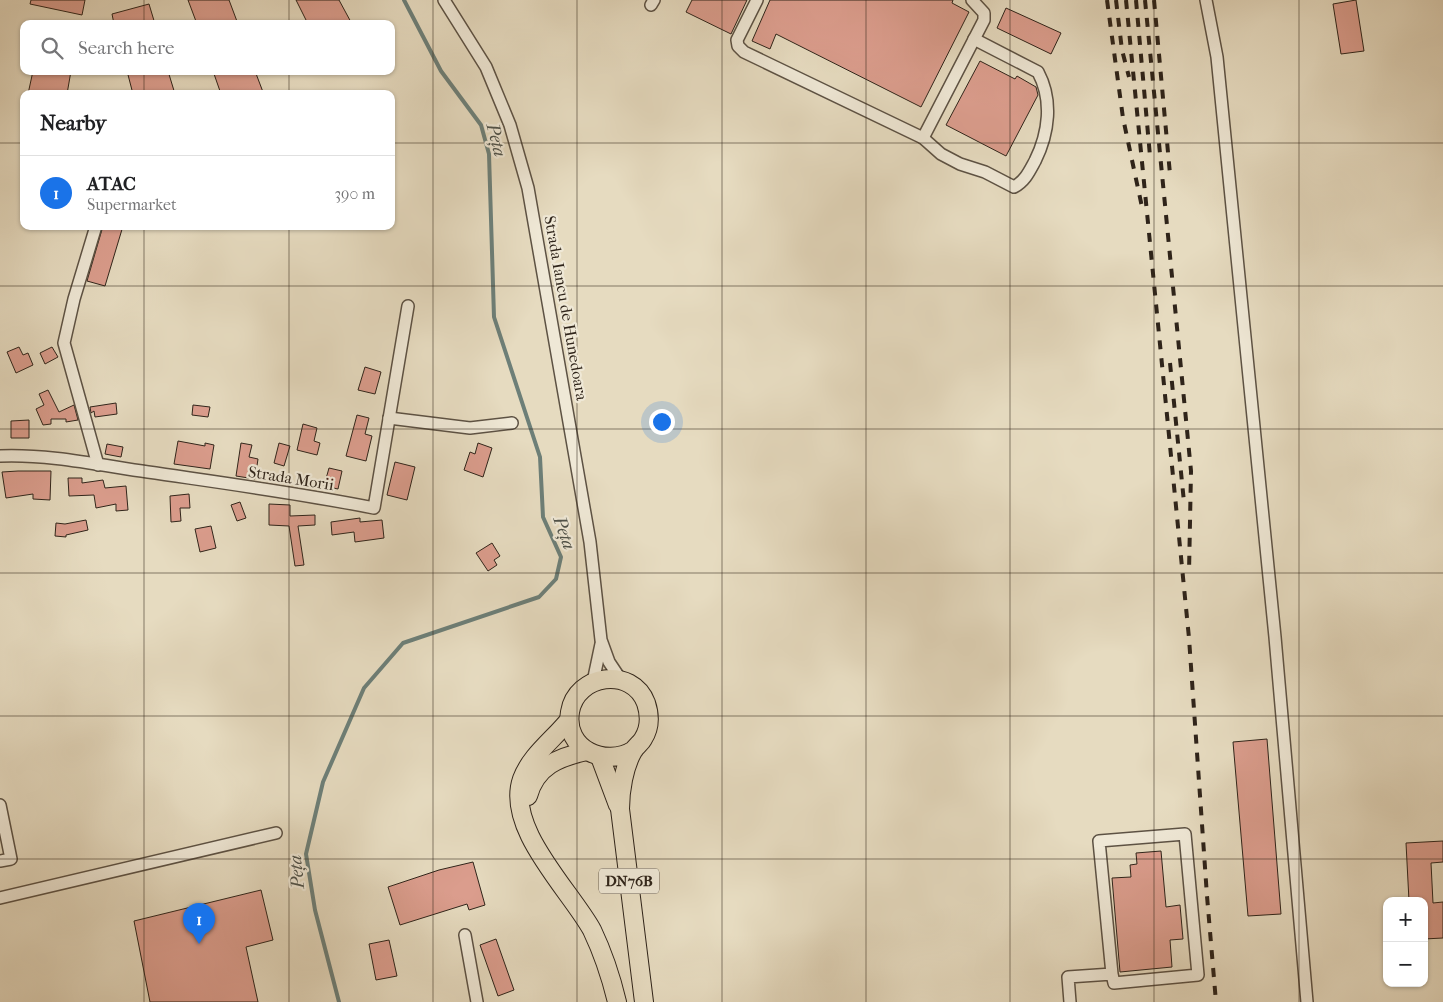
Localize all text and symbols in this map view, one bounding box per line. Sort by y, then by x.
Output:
search box [20,20,395,75]
icon: search [38,34,66,62]
text: Search here [78,37,174,59]
text: Nearby [40,111,106,135]
water label: Peța [481,120,510,159]
text: ATAC [87,173,136,195]
text: 1 [53,184,59,203]
text: 390 m [334,184,375,203]
text: Supermarket [87,195,177,214]
street label: Strada Iancu de Hunedoara [540,214,592,402]
your location [649,409,675,435]
street label: Strada Morii [247,462,335,494]
water label: Peța [548,513,579,552]
water label: Peța [285,854,309,891]
road number: DN76B [599,868,659,894]
map controls [1383,897,1428,987]
button: + [1383,897,1428,942]
pin: 1 [183,903,215,944]
button: − [1383,942,1428,987]

